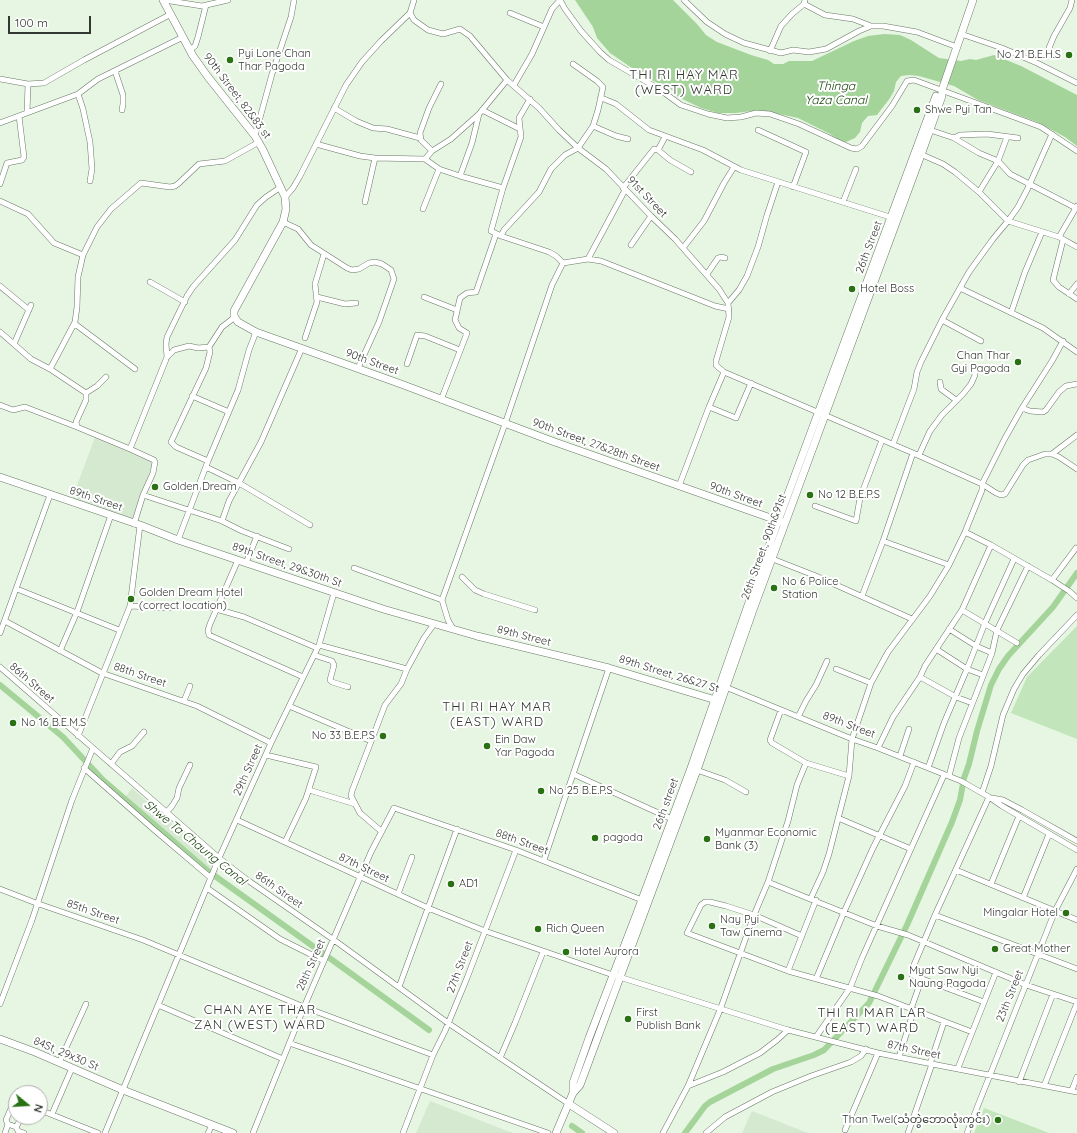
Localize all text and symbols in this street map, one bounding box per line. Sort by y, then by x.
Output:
scale bar [10,8,93,34]
text: 100 m [15,15,48,30]
place label: Pyi Lone Chan Thar Pagoda [238,47,311,73]
place label: No 21 B.E.H.S [997,48,1061,62]
marker: No 21 B.E.H.S [1064,50,1074,60]
street label: 90th Street, 82&83 st [200,51,274,141]
marker: Pyi Lone Chan Thar Pagoda [225,55,235,65]
district label: THI RI HAY MAR (WEST) WARD [629,67,739,98]
water label: Thinga Yaza Canal [805,79,867,107]
place label: Shwe Pyi Tan [925,103,992,117]
marker: Shwe Pyi Tan [912,105,922,115]
street label: 91st Street [624,174,670,220]
street label: 26th Street [853,219,885,275]
place label: Hotel Boss [860,282,914,296]
marker: Hotel Boss [847,284,857,294]
street label: 90th Street [344,346,400,378]
place label: Chan Thar Gyi Pagoda [951,349,1010,375]
marker: Chan Thar Gyi Pagoda [1013,357,1023,367]
street label: 90th Street, 27&28th Street [530,416,662,474]
street label: 90th Street [708,479,764,511]
place label: Golden Dream [163,480,237,494]
marker: Golden Dream [150,482,160,492]
street label: 89th Street [68,484,124,514]
place label: No 12 B.E.P.S [818,488,880,502]
marker: No 12 B.E.P.S [805,490,815,500]
street label: 26th Street., 90th&91st [739,492,789,602]
street label: 89th Street, 29&30th St [230,540,344,590]
place label: No 6 Police Station [782,575,838,601]
marker: No 6 Police Station [769,583,779,593]
place label: Golden Dream Hotel (correct location) [139,586,243,612]
marker: Golden Dream Hotel (correct location) [126,594,136,604]
street label: 89th Street [496,623,552,649]
street label: 89th Street, 26&27 St [617,652,721,696]
street label: 86th Street [7,660,57,706]
street label: 88th Street [112,660,168,690]
district label: THI RI HAY MAR (EAST) WARD [442,699,552,730]
street label: 89th Street [821,709,877,741]
place label: No 16 B.E.M.S [21,716,86,730]
marker: No 16 B.E.M.S [8,718,18,728]
place label: No 33 B.E.P.S [312,729,375,743]
marker: No 33 B.E.P.S [378,731,388,741]
place label: Ein Daw Yar Pagoda [495,733,554,759]
marker: Ein Daw Yar Pagoda [482,741,492,751]
street label: 29th Street [231,742,265,798]
street label: 26th street [651,776,681,832]
place label: No 25 B.E.P.S [549,784,613,798]
marker: No 25 B.E.P.S [536,786,546,796]
water label: Shwe Ta Chaung Canal [141,797,249,889]
street label: 88th Street [494,826,550,858]
place label: Myanmar Economic Bank (3) [715,826,817,852]
place label: pagoda [603,831,643,845]
marker: pagoda [590,833,600,843]
marker: Myanmar Economic Bank (3) [702,834,712,844]
street label: 87th Street [337,851,391,885]
street label: 86th Street [253,869,305,911]
place label: AD1 [459,877,478,891]
marker: AD1 [446,879,456,889]
street label: 85th Street [65,897,121,927]
place label: Mingalar Hotel [983,906,1058,920]
marker: Mingalar Hotel [1061,908,1071,918]
place label: Nay Pyi Taw Cinema [720,913,782,939]
marker: Nay Pyi Taw Cinema [707,921,717,931]
place label: Rich Queen [546,922,604,936]
marker: Rich Queen [533,924,543,934]
street label: 28th Street [294,937,328,993]
street label: 27th Street [444,939,476,995]
place label: Great Mother [1003,942,1070,956]
marker: Great Mother [990,944,1000,954]
place label: Hotel Aurora [574,945,639,959]
marker: Hotel Aurora [561,947,571,957]
place label: Myat Saw Nyi Naung Pagoda [909,964,986,990]
street label: 23th Street [994,968,1026,1024]
marker: Myat Saw Nyi Naung Pagoda [896,972,906,982]
district label: CHAN AYE THAR ZAN (WEST) WARD [194,1002,326,1033]
district label: THI RI MAR LAR (EAST) WARD [818,1005,926,1036]
place label: First Publish Bank [636,1006,701,1032]
marker: First Publish Bank [623,1014,633,1024]
street label: 84St, 29x30 St [31,1034,101,1074]
street label: 87th Street [886,1038,942,1062]
north arrow [8,1085,48,1125]
text: N [31,1102,46,1114]
place label: Than Twel(သံတွဲဘောလုံးကွင်း) [842,1113,990,1127]
marker: Than Twel(သံတွဲဘောလုံးကွင်း) [993,1115,1003,1125]

